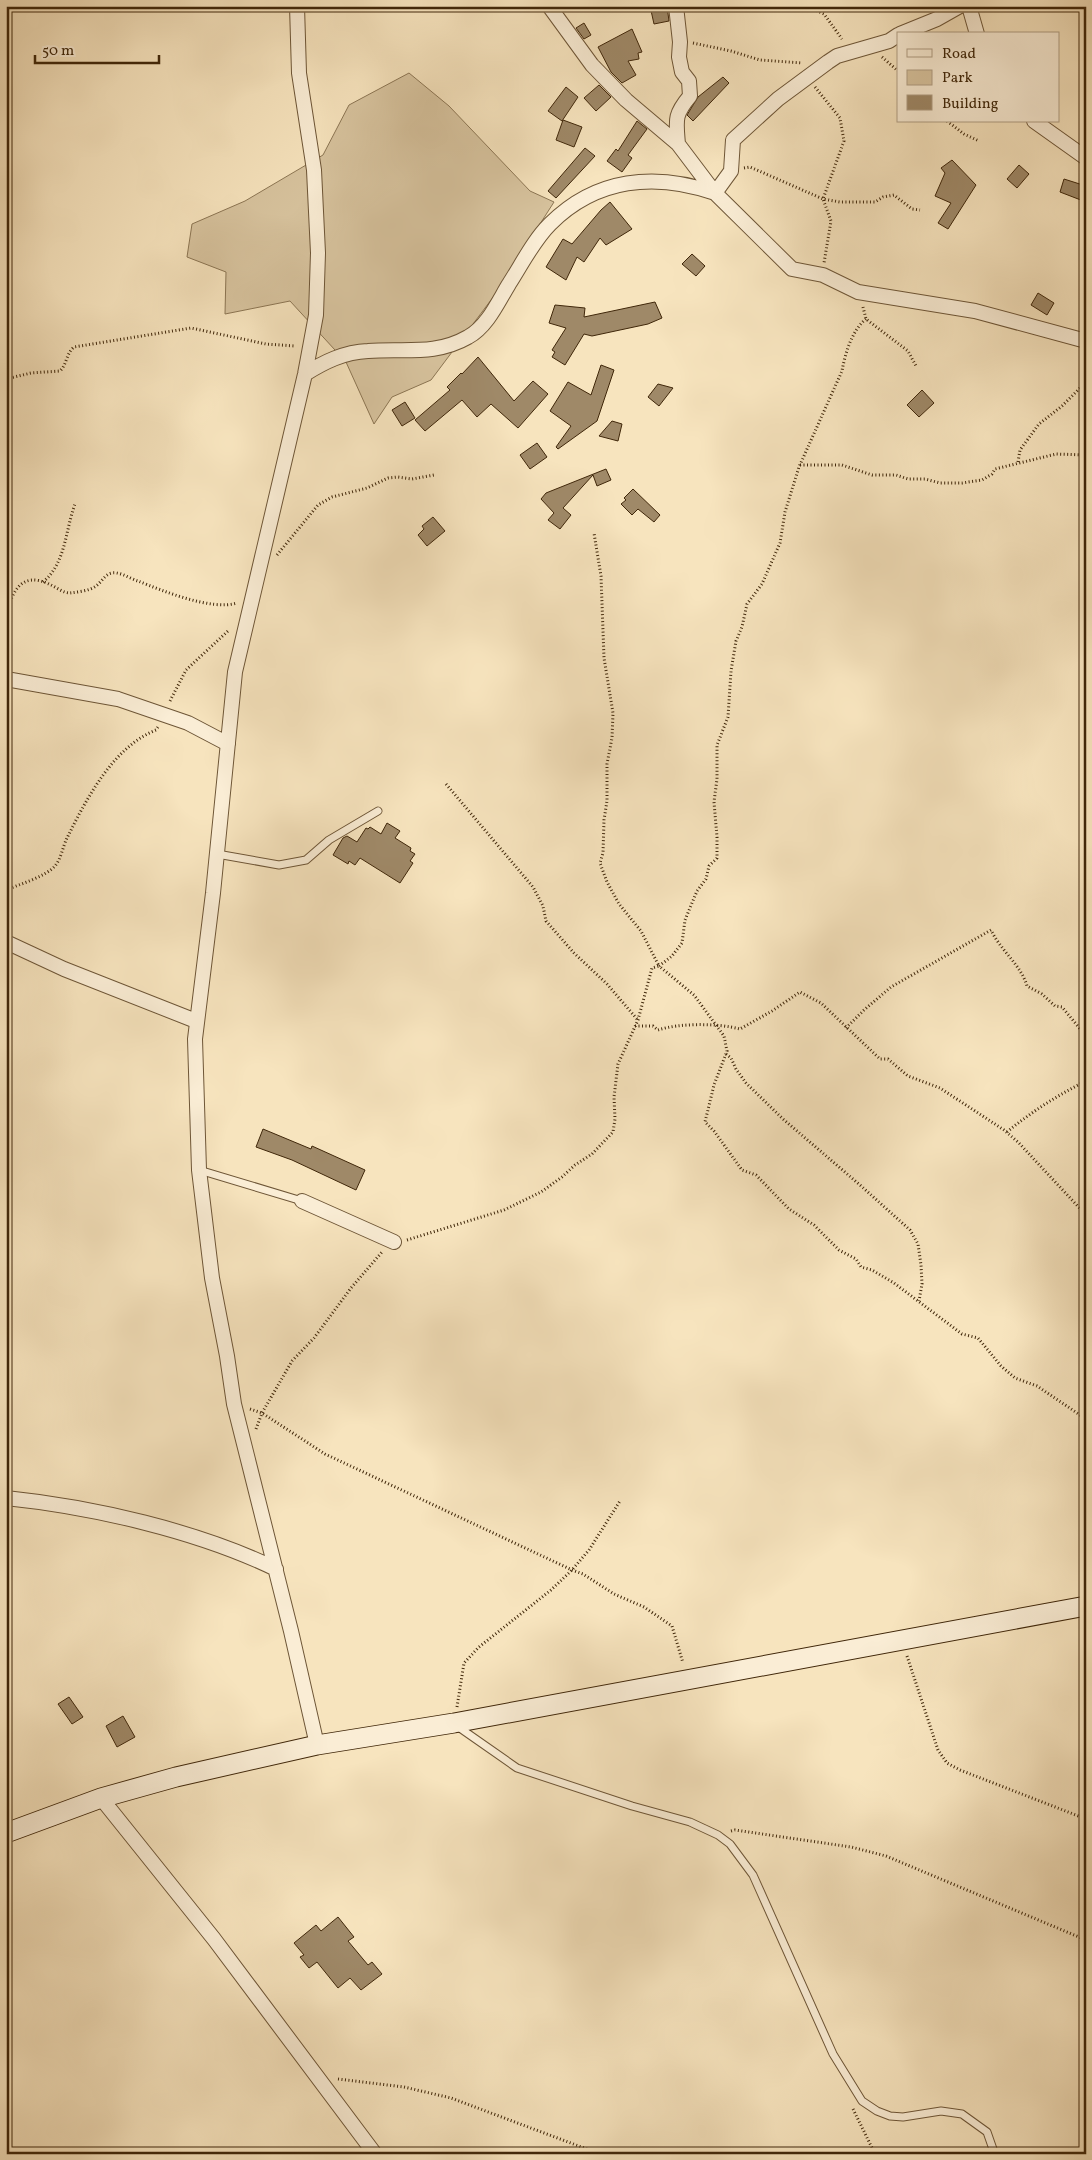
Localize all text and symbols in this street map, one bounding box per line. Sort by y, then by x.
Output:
scale bar [35,32,159,64]
legend [897,32,1060,122]
text: 50 m [42,41,74,62]
text: Road [942,44,976,65]
text: Park [942,68,973,89]
text: Building [942,94,999,115]

